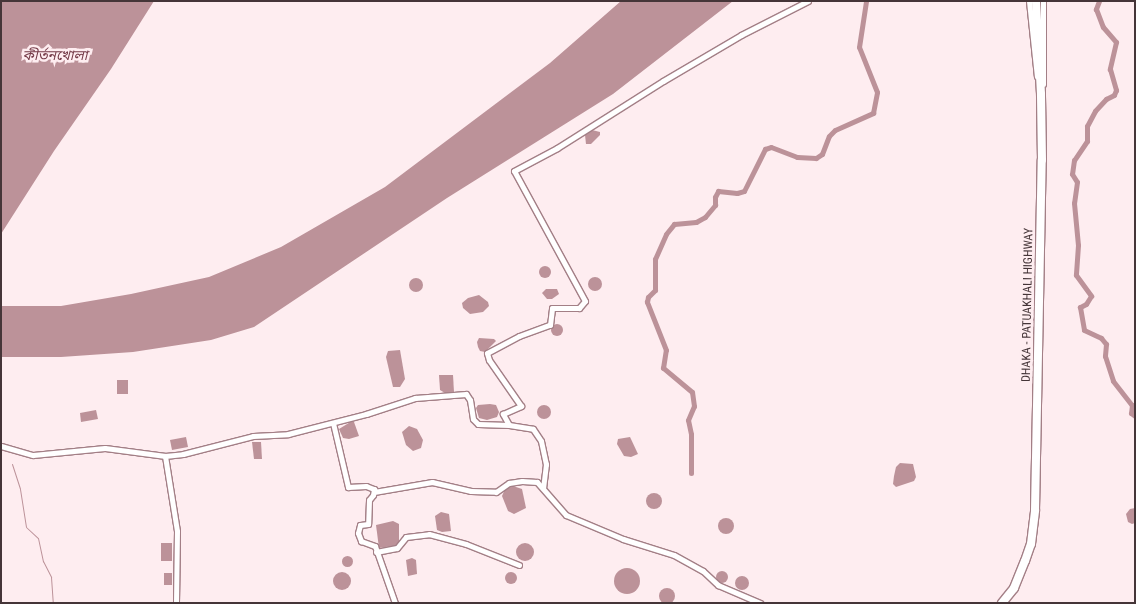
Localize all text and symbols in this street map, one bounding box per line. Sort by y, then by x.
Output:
water label: কীর্তনখোলা [23,47,87,63]
street label: DHAKA - PATUAKHALI HIGHWAY [1019,228,1037,382]

